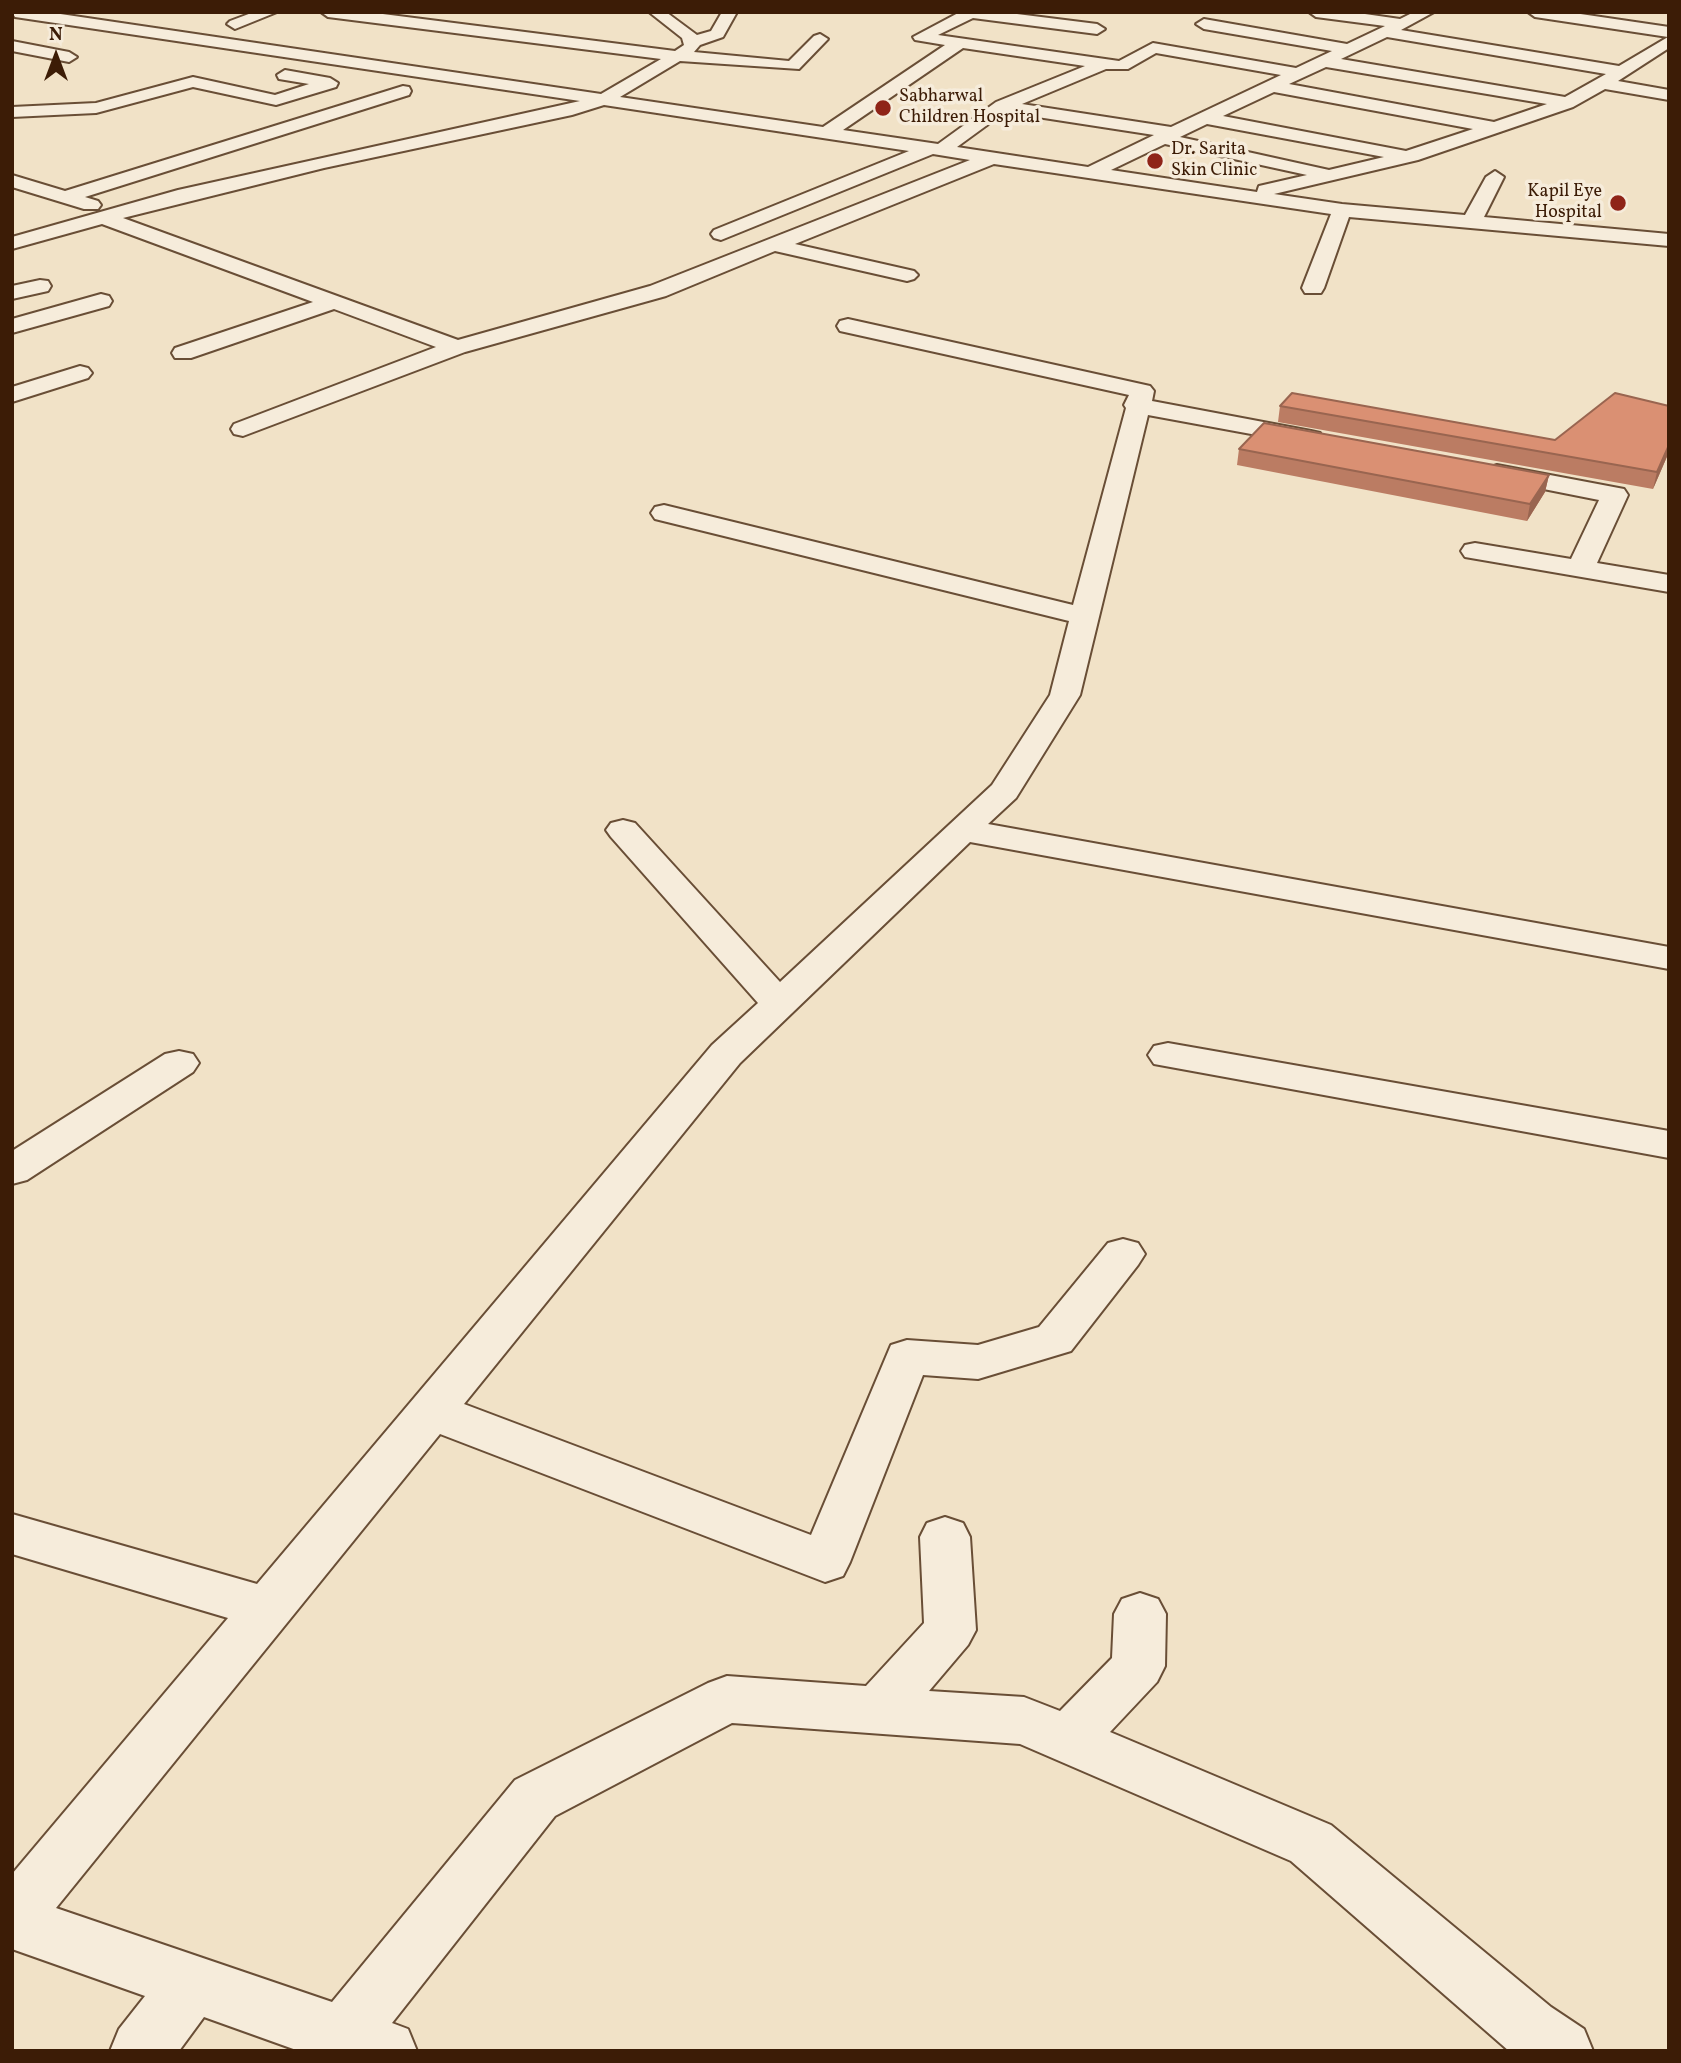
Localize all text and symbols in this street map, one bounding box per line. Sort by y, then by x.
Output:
north arrow [21,21,91,91]
text: N [49,22,63,48]
place label: Sabharwal Children Hospital [899,87,1040,130]
marker: Sabharwal Children Hospital [873,98,893,118]
place label: Dr. Sarita Skin Clinic [1171,140,1257,182]
marker: Dr. Sarita Skin Clinic [1145,151,1165,171]
place label: Kapil Eye Hospital [1527,182,1602,224]
marker: Kapil Eye Hospital [1608,193,1628,213]

